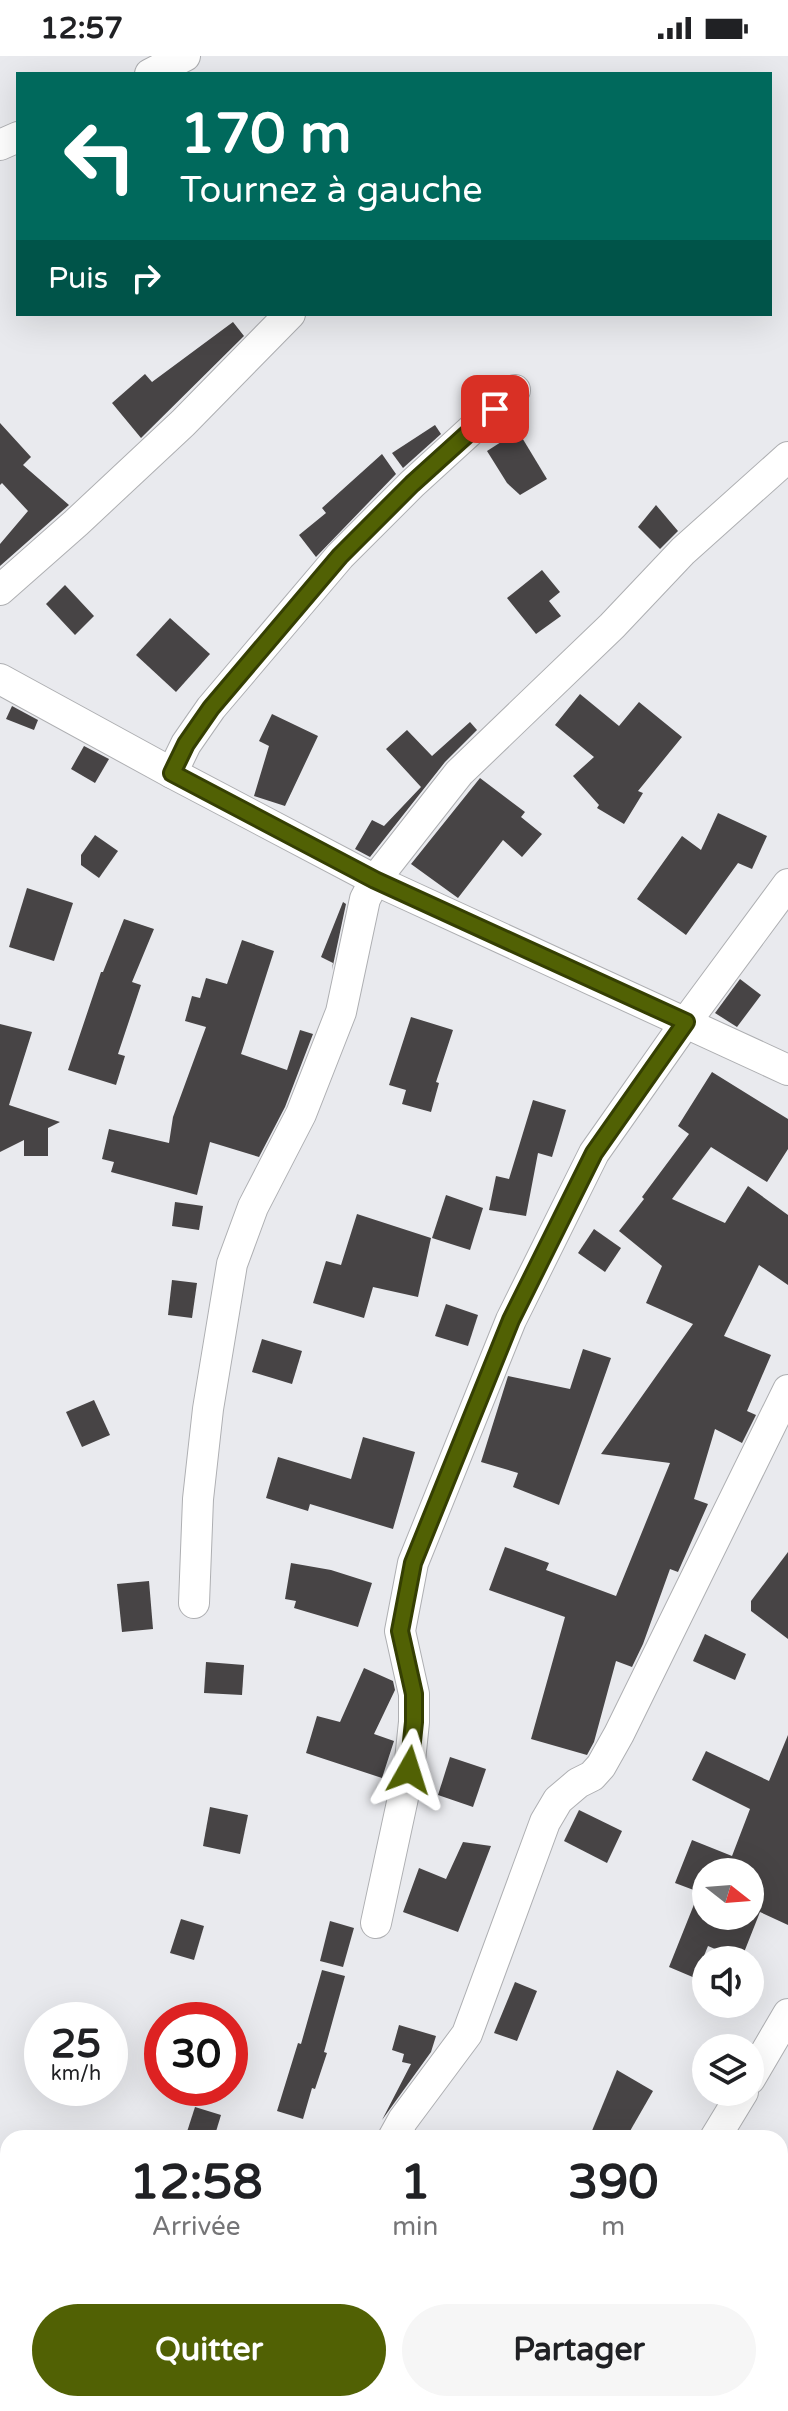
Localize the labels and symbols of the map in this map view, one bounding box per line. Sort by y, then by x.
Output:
pin [461,375,529,443]
position arrow [367,1728,451,1812]
north arrow [692,1858,764,1930]
speed limit sign: 30 [144,2002,248,2106]

